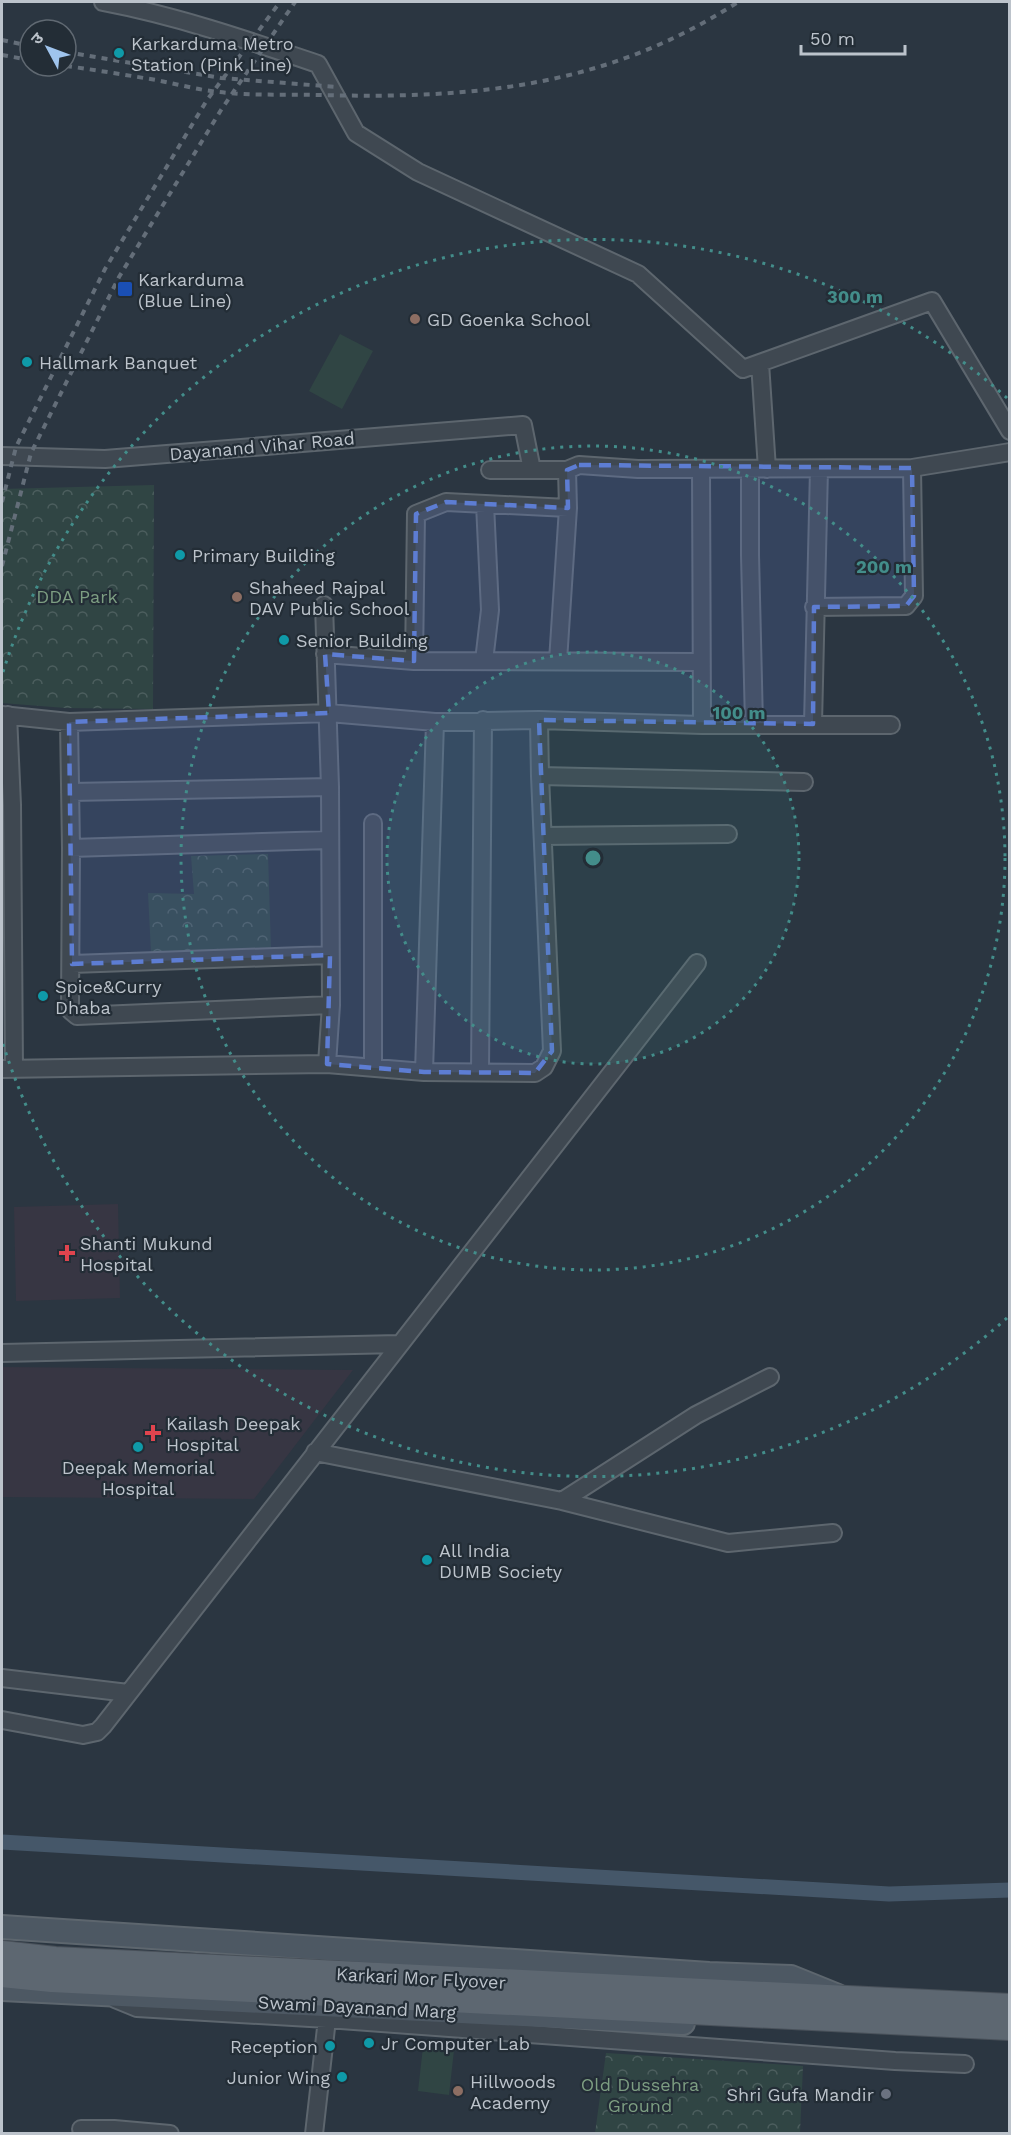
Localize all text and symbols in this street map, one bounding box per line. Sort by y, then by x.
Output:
north arrow [18,18,78,78]
scale bar [801,18,904,56]
text: उ [27,28,48,48]
text: 50 m [810,28,855,49]
place label: Karkarduma Metro Station (Pink Line) [131,33,294,75]
marker: Karkarduma Metro Station (Pink Line) [112,46,126,60]
place label: Karkarduma (Blue Line) [138,269,244,311]
marker: Karkarduma (Blue Line) [116,280,134,298]
text: 300 m [827,286,883,307]
place label: GD Goenka School [427,309,591,330]
marker: GD Goenka School [408,312,422,326]
place label: Hallmark Banquet [39,352,198,373]
marker: Hallmark Banquet [20,355,34,369]
street label: Dayanand Vihar Road [168,427,356,465]
place label: Primary Building [192,545,335,566]
marker: Primary Building [173,548,187,562]
text: 200 m [856,556,912,577]
place label: Shaheed Rajpal DAV Public School [249,577,410,619]
park label: DDA Park [36,586,118,607]
marker: Shaheed Rajpal DAV Public School [230,590,244,604]
place label: Senior Building [296,630,428,651]
marker: Senior Building [277,633,291,647]
text: 100 m [712,702,766,723]
centre of rings [583,848,603,868]
place label: Spice&Curry Dhaba [55,976,162,1018]
marker: Spice&Curry Dhaba [36,989,50,1003]
place label: Shanti Mukund Hospital [80,1233,212,1275]
marker: Shanti Mukund Hospital [58,1244,76,1262]
place label: Kailash Deepak Hospital [166,1413,300,1455]
marker: Kailash Deepak Hospital [144,1424,162,1442]
marker: Deepak Memorial Hospital [131,1440,145,1454]
place label: Deepak Memorial Hospital [62,1457,215,1499]
place label: All India DUMB Society [439,1540,563,1582]
marker: All India DUMB Society [420,1553,434,1567]
street label: Karkari Mor Flyover [336,1963,506,1993]
street label: Swami Dayanand Marg [257,1991,457,2023]
place label: Jr Computer Lab [381,2033,530,2054]
place label: Reception [230,2036,318,2057]
marker: Jr Computer Lab [362,2036,376,2050]
marker: Reception [323,2039,337,2053]
place label: Junior Wing [227,2067,330,2088]
marker: Junior Wing [335,2070,349,2084]
place label: Hillwoods Academy [470,2071,556,2113]
park label: Old Dussehra Ground [581,2074,699,2116]
marker: Hillwoods Academy [451,2084,465,2098]
place label: Shri Gufa Mandir [726,2084,874,2105]
marker: Shri Gufa Mandir [879,2087,893,2101]

